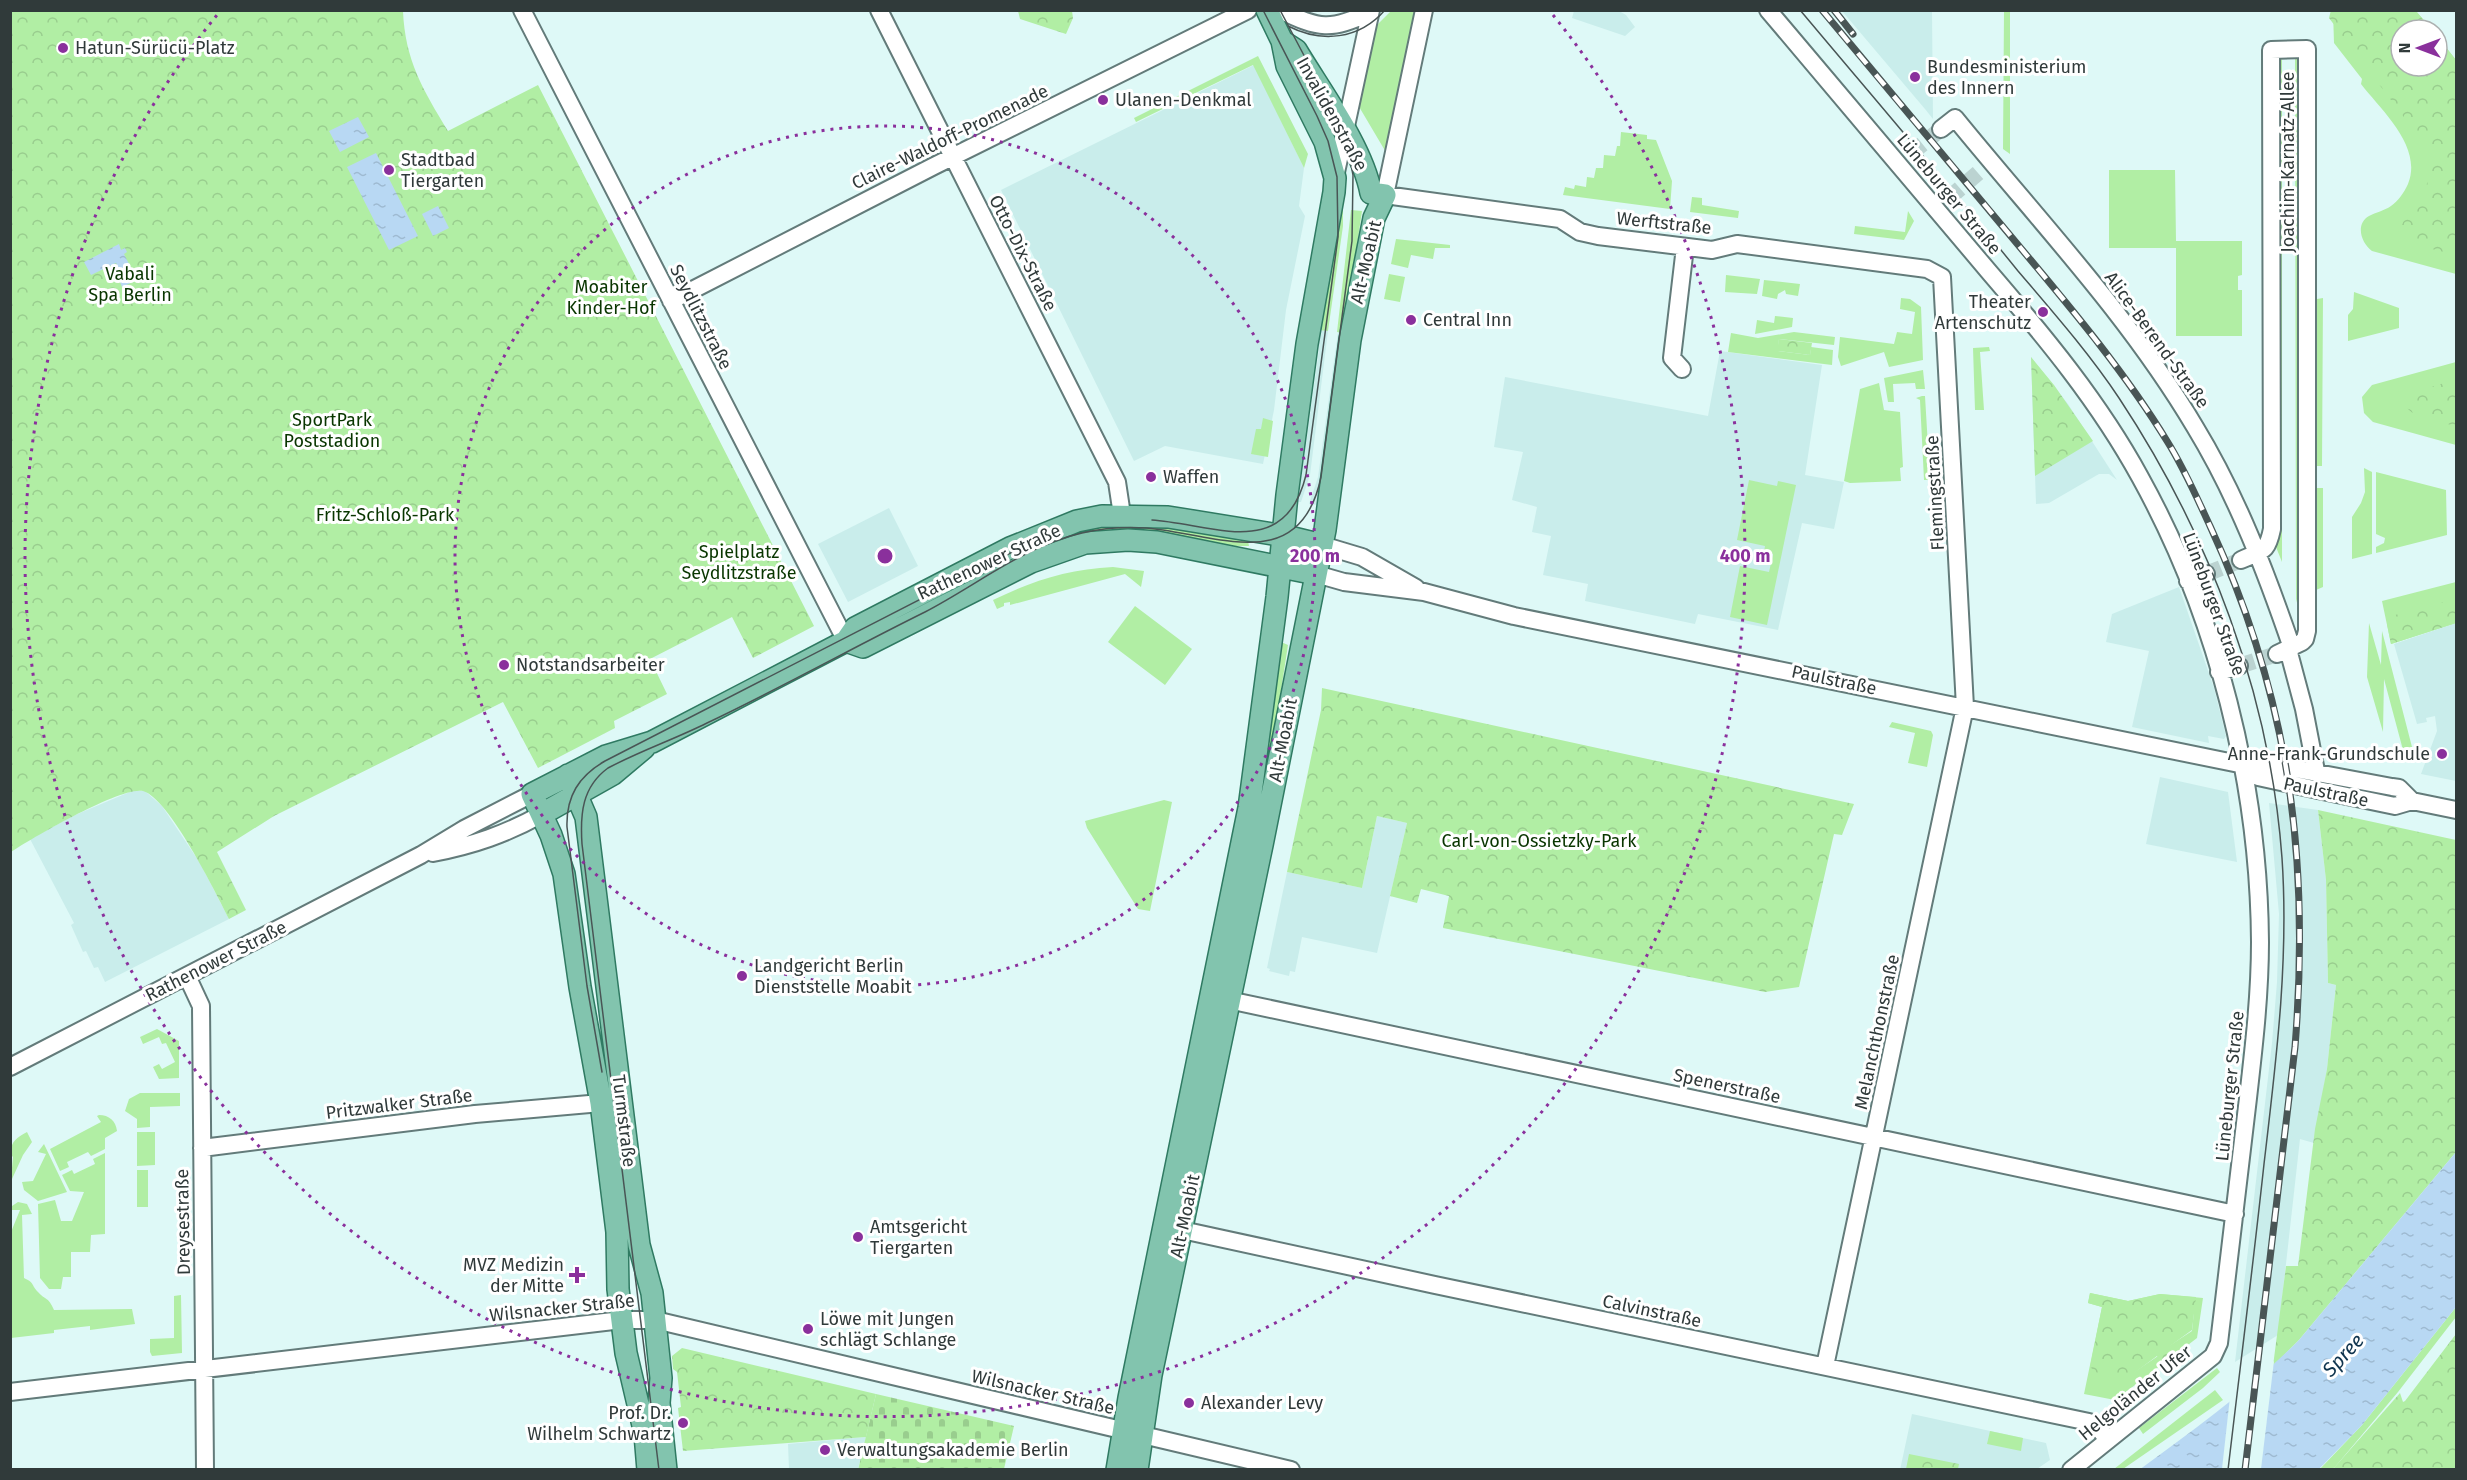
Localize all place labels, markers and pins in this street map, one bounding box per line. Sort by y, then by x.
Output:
place label: Hatun-Sürücü-Platz [75,37,235,59]
marker: Hatun-Sürücü-Platz [56,41,70,55]
place label: Bundesministerium des Innern [1927,56,2086,99]
marker: Bundesministerium des Innern [1908,70,1922,84]
place label: Ulanen-Denkmal [1115,89,1252,111]
marker: Ulanen-Denkmal [1096,93,1110,107]
place label: Stadtbad Tiergarten [401,149,484,192]
marker: Stadtbad Tiergarten [382,163,396,177]
place label: Theater Artenschutz [1935,291,2031,334]
marker: Theater Artenschutz [2036,305,2050,319]
place label: Central Inn [1423,309,1512,331]
marker: Central Inn [1404,313,1418,327]
place label: Waffen [1163,466,1219,488]
marker: Waffen [1144,470,1158,484]
centre of rings [875,546,895,566]
place label: Notstandsarbeiter [516,654,665,676]
marker: Notstandsarbeiter [497,658,511,672]
place label: Anne-Frank-Grundschule [2228,743,2430,765]
marker: Anne-Frank-Grundschule [2435,747,2449,761]
place label: Landgericht Berlin Dienststelle Moabit [754,955,912,998]
marker: Landgericht Berlin Dienststelle Moabit [735,969,749,983]
place label: Amtsgericht Tiergarten [870,1216,968,1259]
marker: Amtsgericht Tiergarten [851,1230,865,1244]
place label: MVZ Medizin der Mitte [463,1254,564,1297]
marker: MVZ Medizin der Mitte [568,1266,586,1284]
place label: Löwe mit Jungen schlägt Schlange [820,1308,956,1351]
marker: Löwe mit Jungen schlägt Schlange [801,1322,815,1336]
place label: Alexander Levy [1201,1392,1323,1414]
marker: Alexander Levy [1182,1396,1196,1410]
place label: Prof. Dr. Wilhelm Schwartz [527,1402,671,1445]
marker: Prof. Dr. Wilhelm Schwartz [676,1416,690,1430]
place label: Verwaltungsakademie Berlin [837,1439,1069,1461]
marker: Verwaltungsakademie Berlin [818,1443,832,1457]

